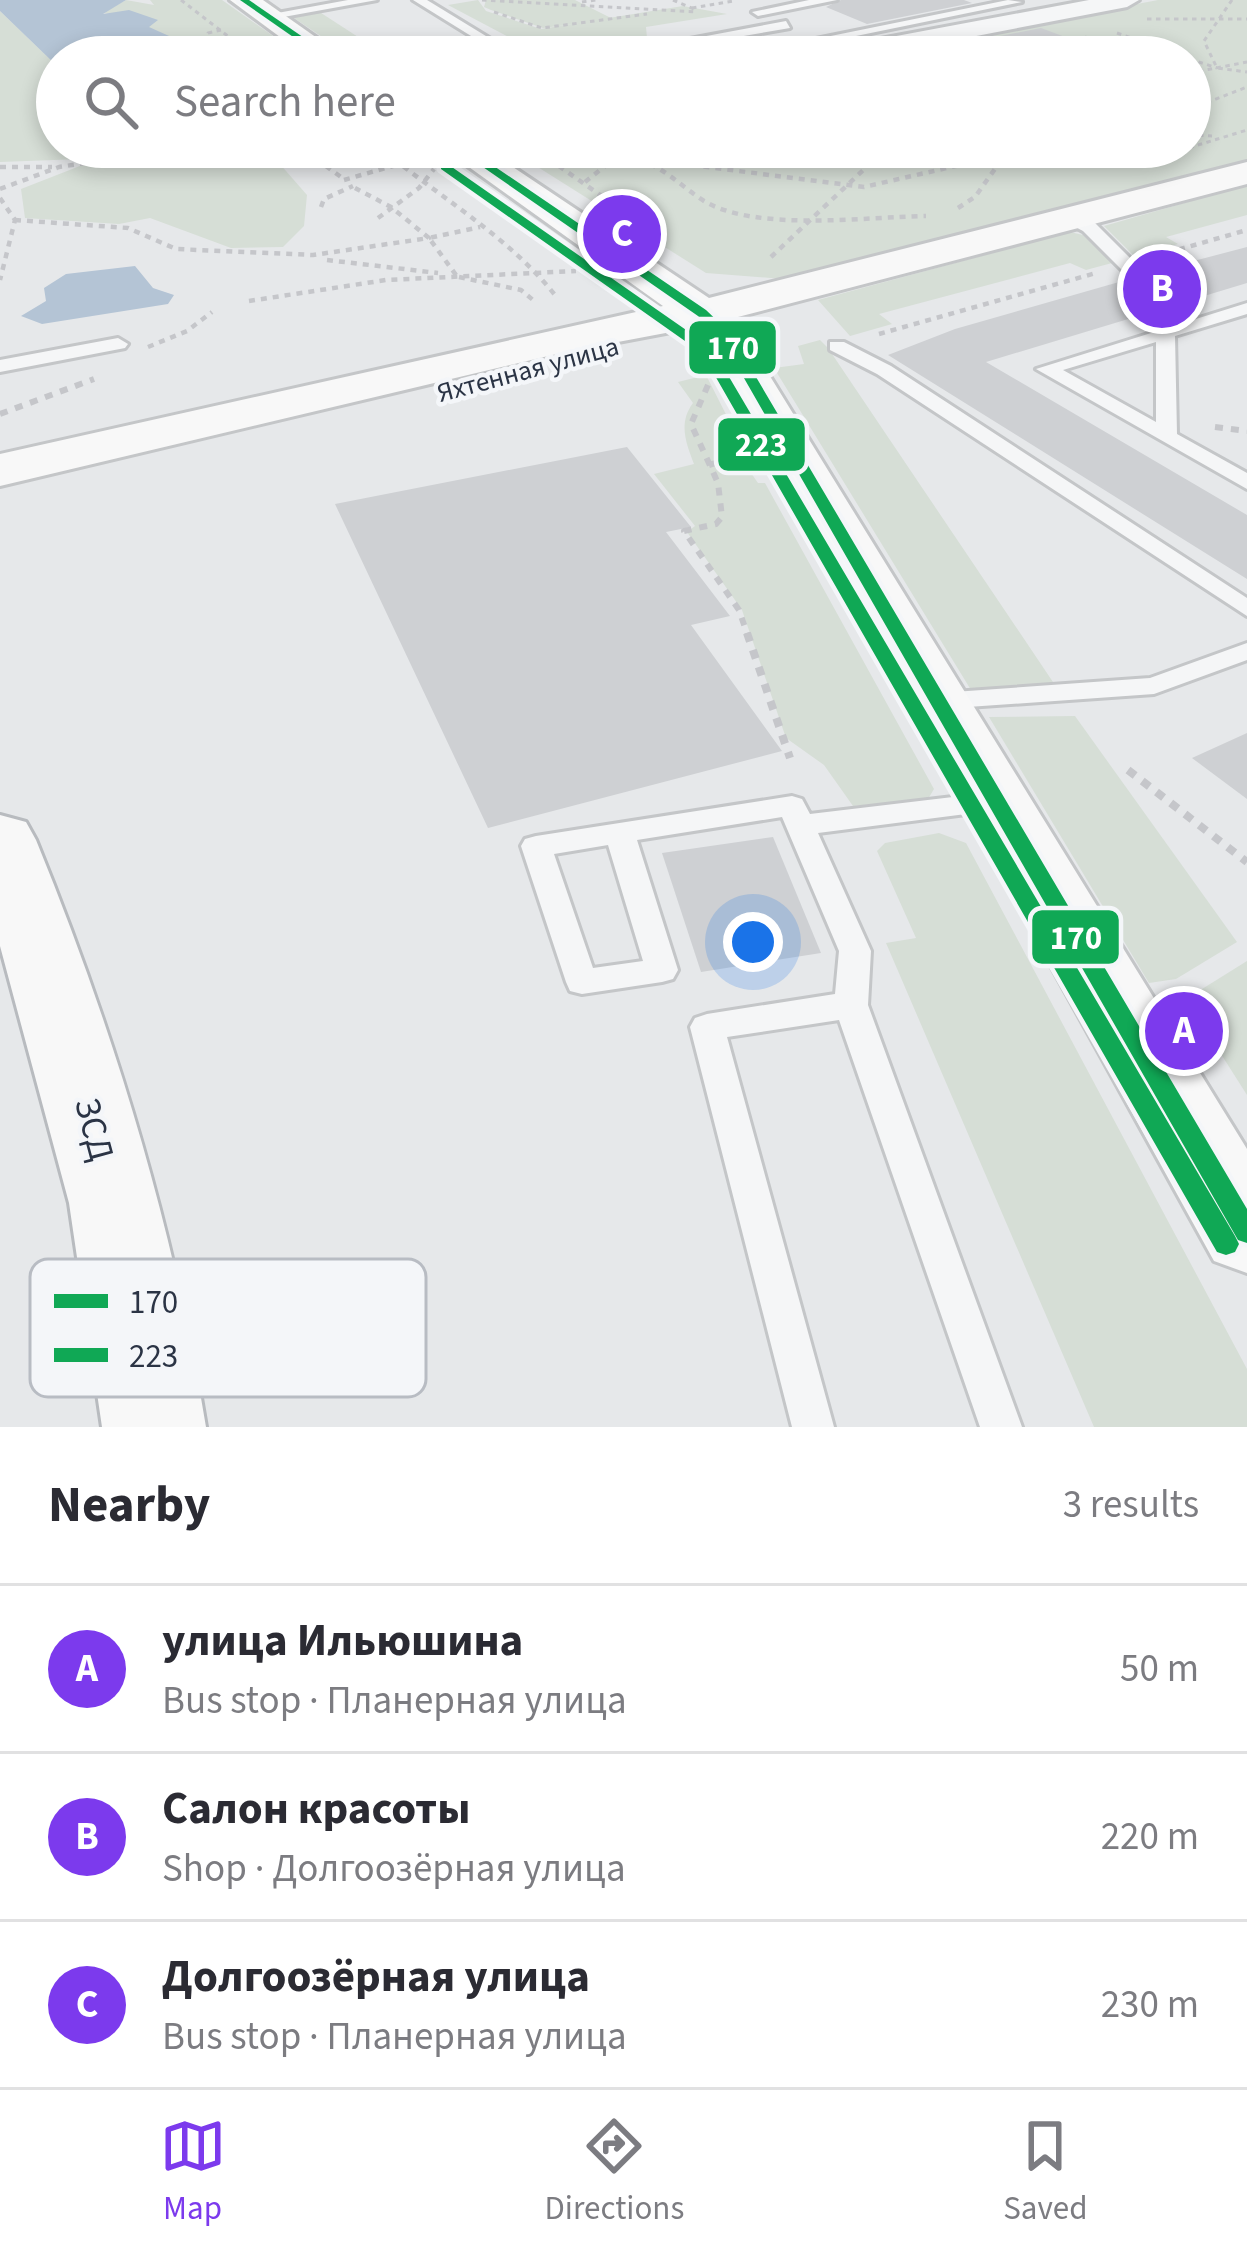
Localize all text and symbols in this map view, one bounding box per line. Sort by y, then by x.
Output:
search box [36,36,1211,168]
icon: search [78,69,144,135]
text: Search here [174,70,396,134]
pin: C [583,189,661,279]
pin: B [1123,244,1201,334]
line badge: 170 [687,319,778,376]
text: 170 [707,325,759,372]
street label: Яхтенная улица [433,327,623,413]
line badge: 223 [716,416,807,473]
text: 223 [735,422,787,469]
line badge: 170 [1030,908,1121,966]
your location [723,912,783,972]
text: 170 [1050,915,1102,962]
pin: A [1145,986,1223,1076]
street label: ЗСД [61,1092,127,1166]
legend [30,1259,426,1397]
text: 170 [129,1279,178,1326]
text: 223 [129,1333,178,1380]
text: Nearby [48,1469,210,1541]
text: 3 results [1063,1477,1199,1533]
text: улица Ильюшина [162,1609,523,1673]
text: A [76,1641,98,1697]
text: 50 m [1120,1641,1199,1697]
text: Bus stop · Планерная улица [162,1673,627,1729]
text: Салон красоты [162,1777,470,1841]
text: B [75,1809,99,1865]
text: 220 m [1101,1809,1199,1865]
text: Shop · Долгоозёрная улица [162,1841,626,1897]
text: Долгоозёрная улица [162,1945,590,2009]
text: C [76,1977,98,2033]
text: 230 m [1101,1977,1199,2033]
text: Bus stop · Планерная улица [162,2009,627,2065]
tab: Map [160,2113,226,2232]
tab: Directions [545,2113,684,2232]
tab: Saved [1003,2113,1087,2232]

